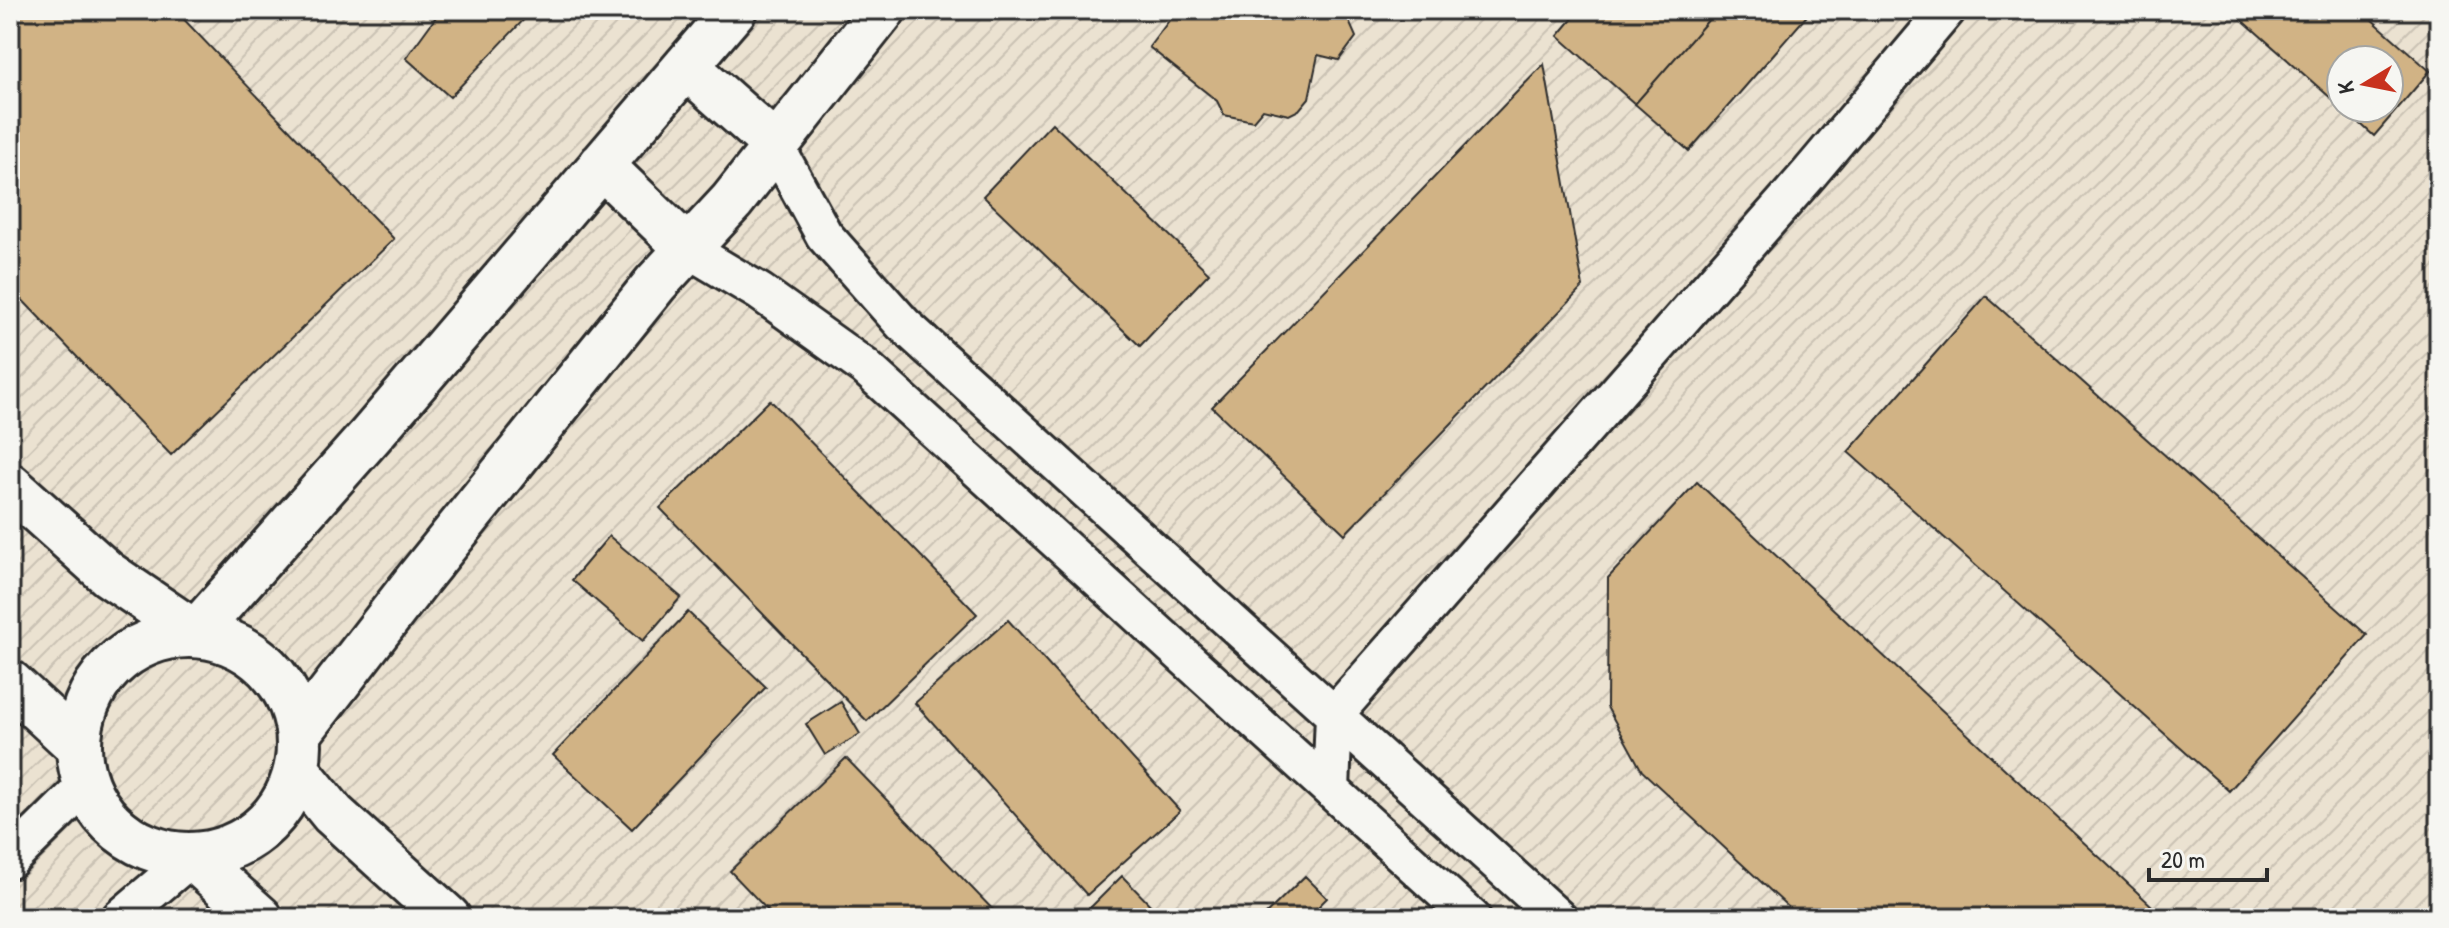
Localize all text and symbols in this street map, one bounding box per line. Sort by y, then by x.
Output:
north arrow [2325,44,2405,124]
text: K [2329,79,2361,96]
scale bar [2149,832,2267,882]
text: 20 m [2161,843,2205,875]

